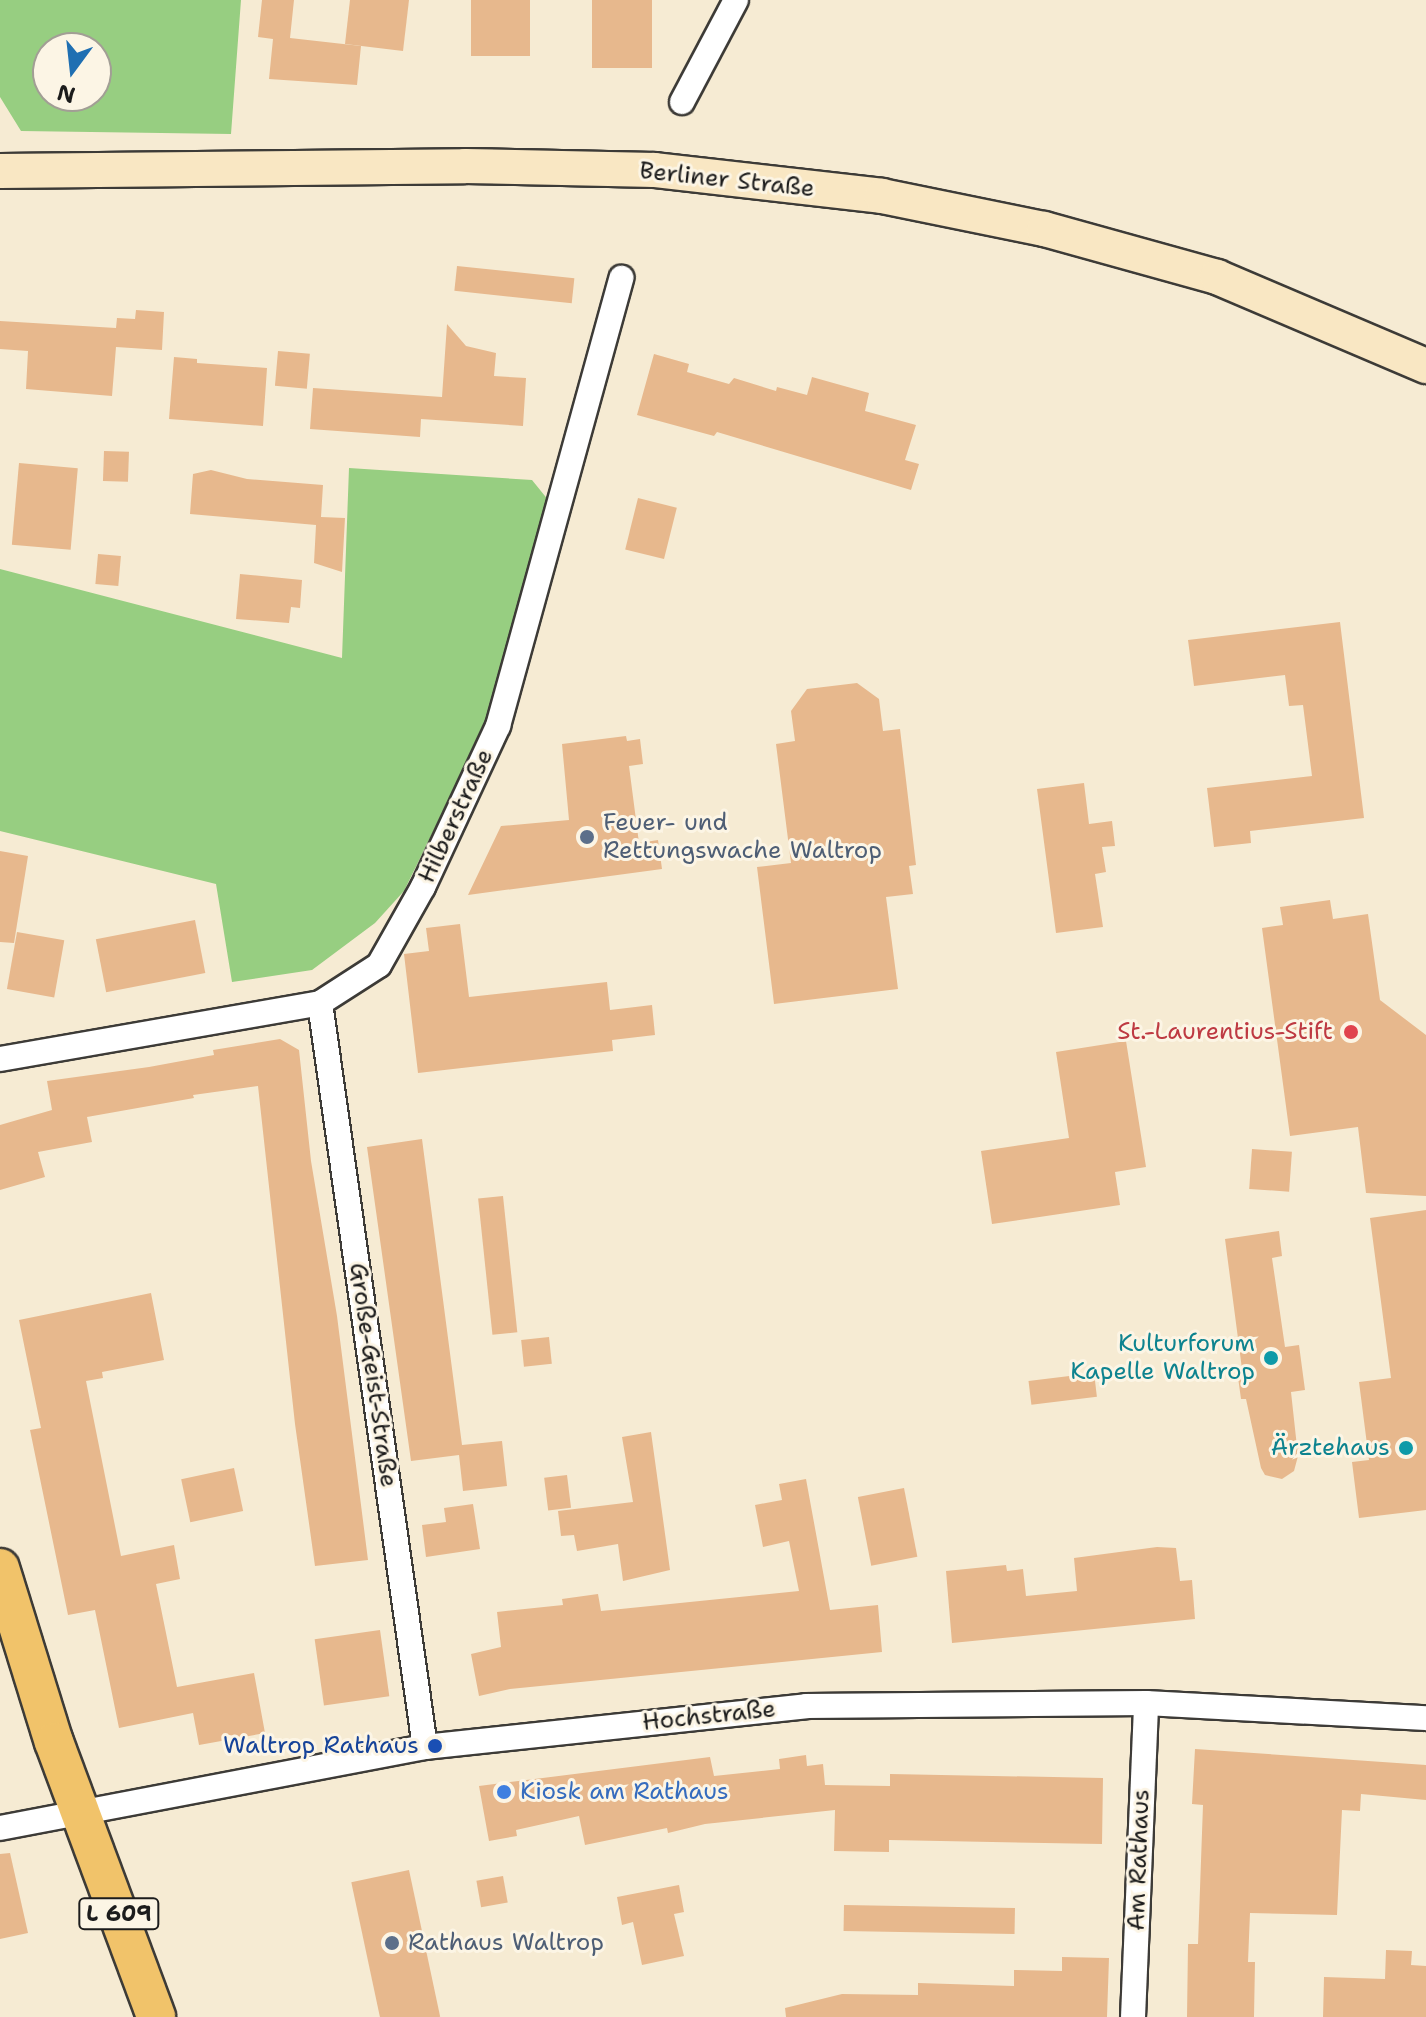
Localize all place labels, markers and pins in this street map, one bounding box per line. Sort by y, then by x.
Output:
place label: Feuer- und Rettungswache Waltrop [603,809,882,865]
marker: Feuer- und Rettungswache Waltrop [578,828,596,846]
place label: St.-Laurentius-Stift [1117,1018,1333,1046]
marker: St.-Laurentius-Stift [1340,1021,1362,1043]
place label: Kulturforum Kapelle Waltrop [1070,1330,1255,1386]
marker: Kulturforum Kapelle Waltrop [1262,1349,1280,1367]
place label: Ärztehaus [1271,1434,1390,1462]
marker: Ärztehaus [1397,1439,1415,1457]
place label: Waltrop Rathaus [223,1732,419,1760]
marker: Waltrop Rathaus [426,1737,444,1755]
place label: Kiosk am Rathaus [520,1778,729,1806]
marker: Kiosk am Rathaus [495,1783,513,1801]
place label: Rathaus Waltrop [408,1929,604,1957]
marker: Rathaus Waltrop [383,1934,401,1952]

